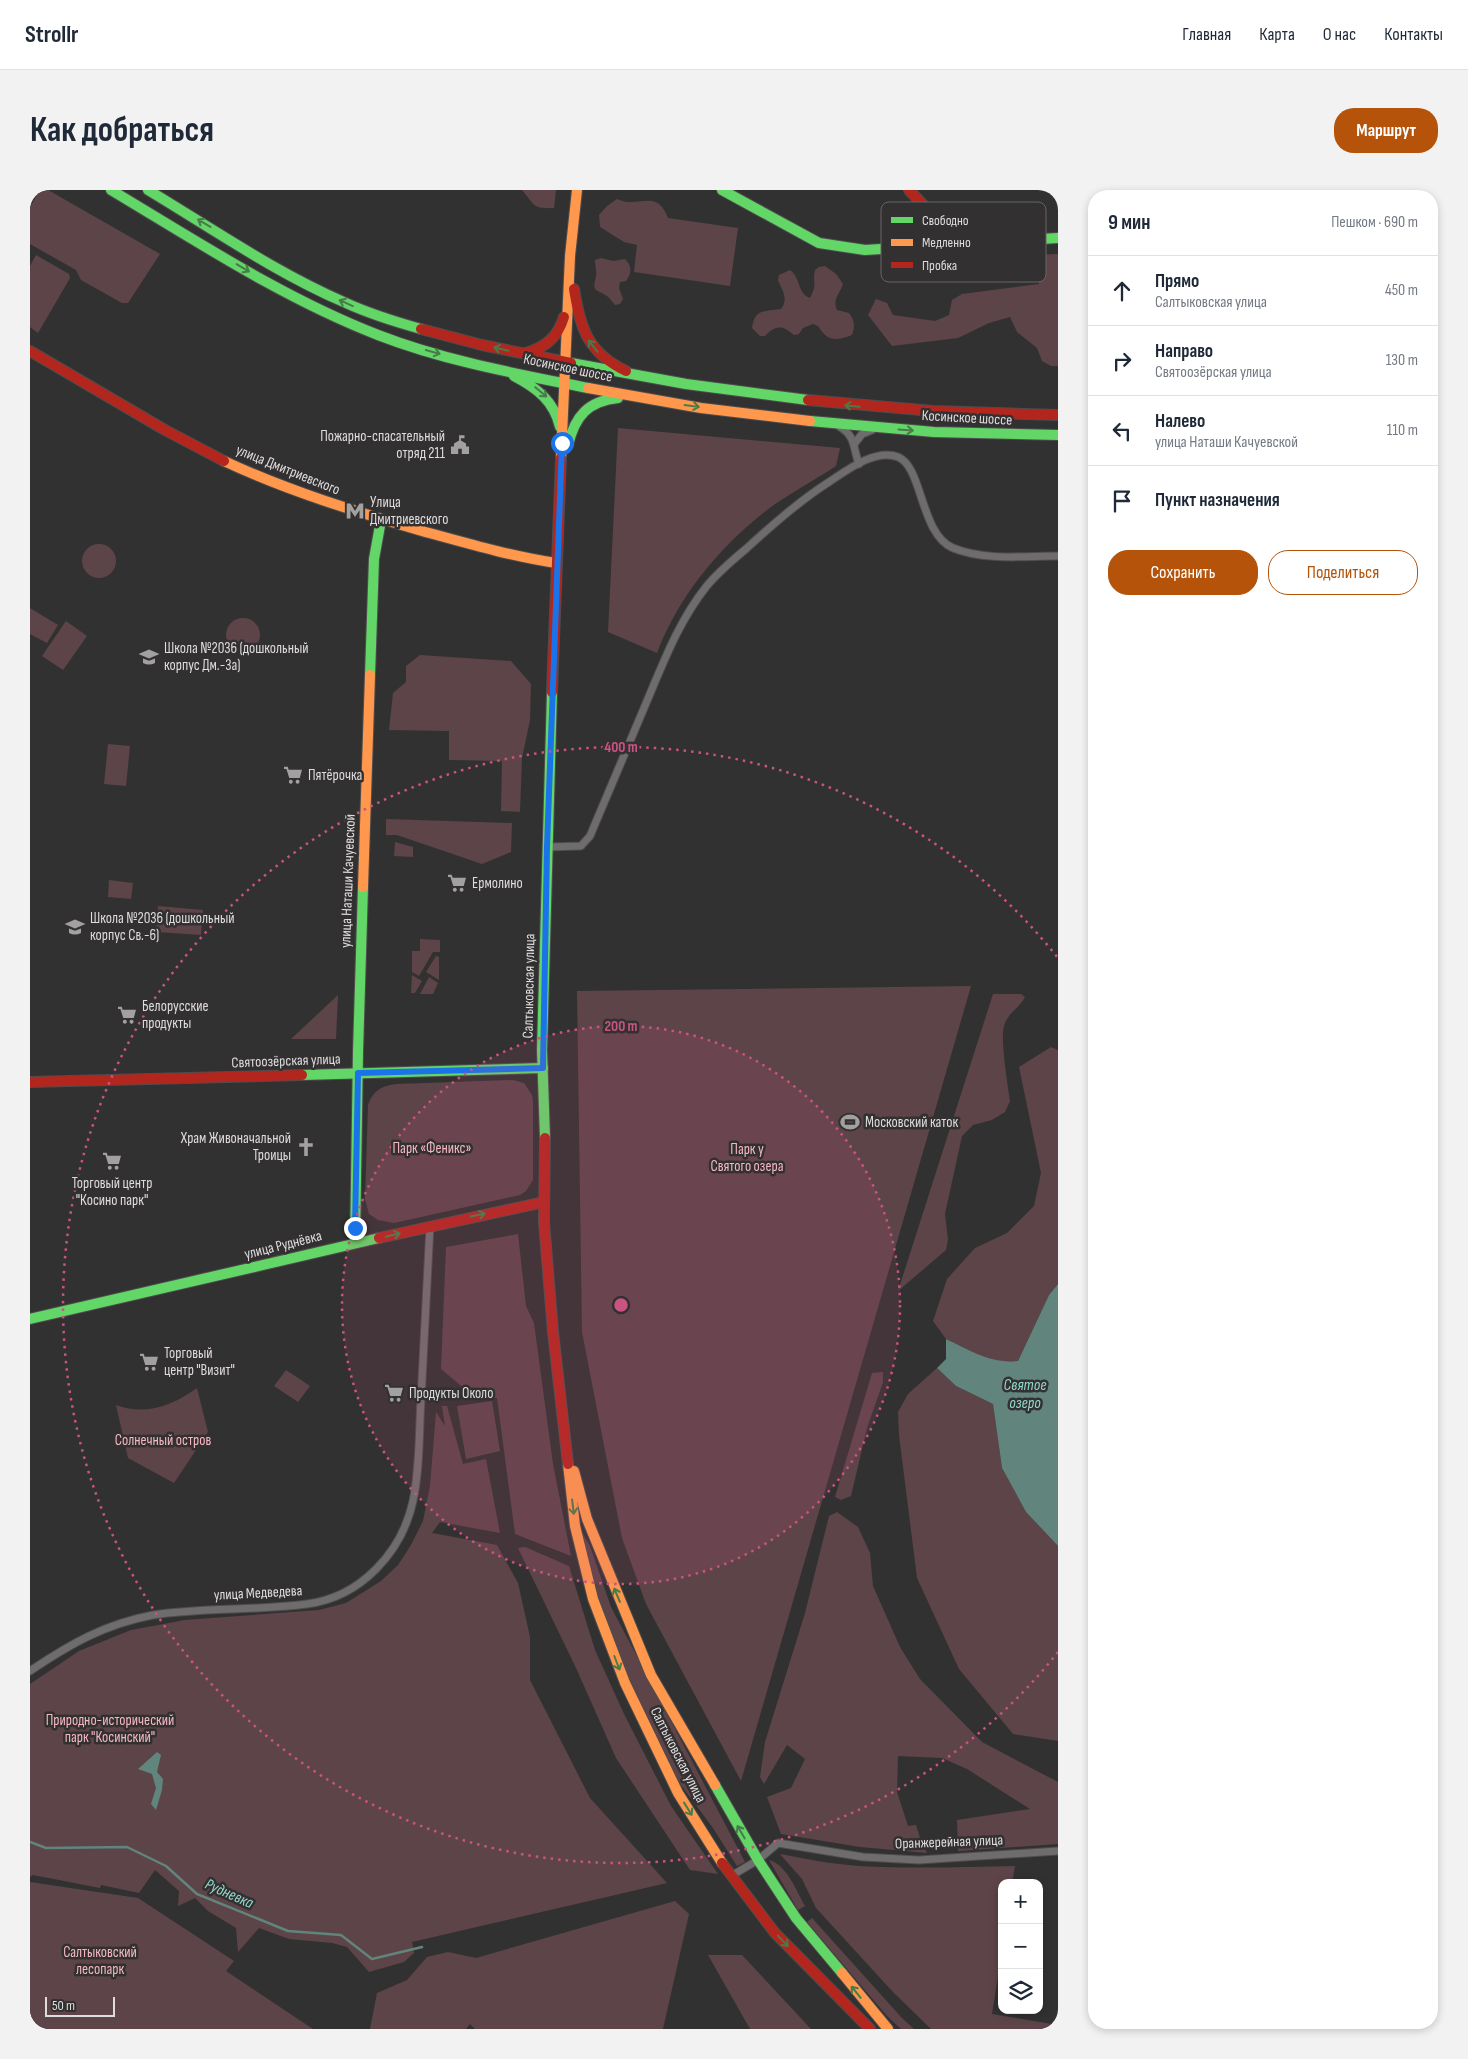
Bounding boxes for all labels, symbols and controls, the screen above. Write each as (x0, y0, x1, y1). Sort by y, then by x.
text: Strollr (25, 20, 79, 49)
text: Главная (1182, 24, 1231, 45)
text: Карта (1259, 24, 1295, 45)
text: О нас (1323, 24, 1356, 45)
text: Контакты (1384, 24, 1443, 45)
button: Маршрут (1334, 108, 1438, 153)
text: Как добраться (30, 109, 214, 152)
legend (881, 202, 1046, 282)
text: 9 мин (1108, 210, 1150, 235)
text: Свободно (922, 212, 969, 229)
text: Пешком · 690 m (1331, 213, 1418, 232)
one-way arrow (198, 218, 212, 228)
text: Медленно (922, 234, 971, 251)
text: Пробка (922, 257, 957, 274)
one-way arrow (236, 264, 250, 274)
text: Прямо (1155, 270, 1199, 293)
icon: ahead (1108, 277, 1136, 305)
text: 450 m (1385, 281, 1418, 300)
text: Салтыковская улица (1155, 293, 1267, 312)
one-way arrow (339, 297, 354, 307)
one-way arrow (587, 339, 598, 352)
text: Направо (1155, 340, 1213, 363)
one-way arrow (494, 344, 510, 353)
icon: right (1108, 347, 1136, 375)
one-way arrow (425, 348, 441, 358)
street label: Косинское шоссе (522, 349, 614, 387)
text: 130 m (1386, 351, 1418, 370)
text: Святоозёрская улица (1155, 363, 1272, 382)
one-way arrow (534, 386, 547, 398)
one-way arrow (844, 401, 860, 411)
one-way arrow (684, 402, 700, 412)
street label: Косинское шоссе (921, 406, 1013, 430)
text: Налево (1155, 410, 1205, 433)
icon: left (1108, 417, 1136, 445)
text: 110 m (1387, 421, 1418, 440)
one-way arrow (898, 425, 914, 435)
place label: Пожарно-спасательный отряд 211 (320, 427, 446, 463)
route start (551, 432, 574, 455)
text: улица Наташи Качуевской (1155, 433, 1298, 452)
public building icon: Пожарно-спасательный отряд 211 (449, 434, 471, 456)
street label: улица Дмитриевского (233, 440, 343, 500)
icon: arrive (1108, 487, 1136, 515)
text: Пункт назначения (1155, 489, 1280, 512)
place label: Улица Дмитриевского (370, 493, 448, 529)
metro station icon: Улица Дмитриевского (344, 500, 366, 522)
button: Сохранить (1108, 550, 1258, 595)
button: Поделиться (1268, 550, 1418, 595)
place label: Школа №2036 (дошкольный корпус Дм.-3а) (164, 639, 308, 675)
school or university icon: Школа №2036 (дошкольный корпус Дм.-3а) (138, 646, 160, 668)
text: 400 m (604, 738, 638, 757)
supermarket icon: Пятёрочка (282, 764, 304, 786)
place label: Пятёрочка (308, 766, 363, 785)
street label: улица Наташи Качуевской (336, 814, 360, 948)
supermarket icon: Ермолино (446, 872, 468, 894)
place label: Ермолино (472, 874, 523, 893)
place label: Школа №2036 (дошкольный корпус Св.-6) (90, 909, 234, 945)
school or university icon: Школа №2036 (дошкольный корпус Св.-6) (64, 916, 86, 938)
street label: Салтыковская улица (519, 933, 539, 1039)
place label: Белорусские продукты (142, 997, 208, 1033)
supermarket icon: Белорусские продукты (116, 1004, 138, 1026)
text: 200 m (604, 1017, 638, 1036)
street label: Святоозёрская улица (231, 1050, 341, 1072)
sports icon: Московский каток (839, 1111, 861, 1133)
place label: Московский каток (865, 1113, 958, 1132)
place label: Храм Живоначальной Троицы (180, 1129, 291, 1165)
church icon: Храм Живоначальной Троицы (295, 1136, 317, 1158)
park label: Парк «Феникс» (393, 1139, 472, 1158)
park label: Парк у Святого озера (711, 1140, 784, 1176)
supermarket icon: Торговый центр "Косино парк" (101, 1150, 123, 1172)
place label: Торговый центр "Косино парк" (72, 1174, 152, 1210)
one-way arrow (470, 1210, 486, 1220)
route end (344, 1217, 367, 1240)
street label: улица Руднёвка (242, 1226, 324, 1264)
one-way arrow (384, 1230, 400, 1239)
centre of rings (612, 1296, 630, 1314)
place label: Торговый центр "Визит" (164, 1344, 235, 1380)
supermarket icon: Торговый центр "Визит" (138, 1351, 160, 1373)
water label: Святое озеро (1004, 1376, 1046, 1413)
supermarket icon: Продукты Около (383, 1382, 405, 1404)
place label: Продукты Около (409, 1384, 493, 1403)
park label: Солнечный остров (115, 1431, 211, 1450)
one-way arrow (568, 1499, 578, 1515)
street label: улица Медведева (213, 1581, 303, 1605)
one-way arrow (611, 1588, 621, 1603)
one-way arrow (613, 1655, 622, 1670)
street label: Салтыковская улица (646, 1704, 710, 1806)
park label: Природно-исторический парк "Косинский" (46, 1711, 174, 1747)
one-way arrow (683, 1802, 694, 1816)
one-way arrow (736, 1825, 746, 1839)
street label: Оранжерейная улица (895, 1831, 1004, 1853)
water label: Рудневка (202, 1875, 256, 1913)
map controls (998, 1879, 1043, 2014)
button: + (998, 1879, 1043, 1924)
button: − (998, 1924, 1043, 1969)
one-way arrow (777, 1935, 789, 1947)
park label: Салтыковский лесопарк (63, 1943, 137, 1979)
button: layers (998, 1969, 1043, 2014)
one-way arrow (851, 1986, 862, 1999)
scale bar (45, 1994, 115, 2017)
text: 50 m (52, 1997, 75, 2014)

